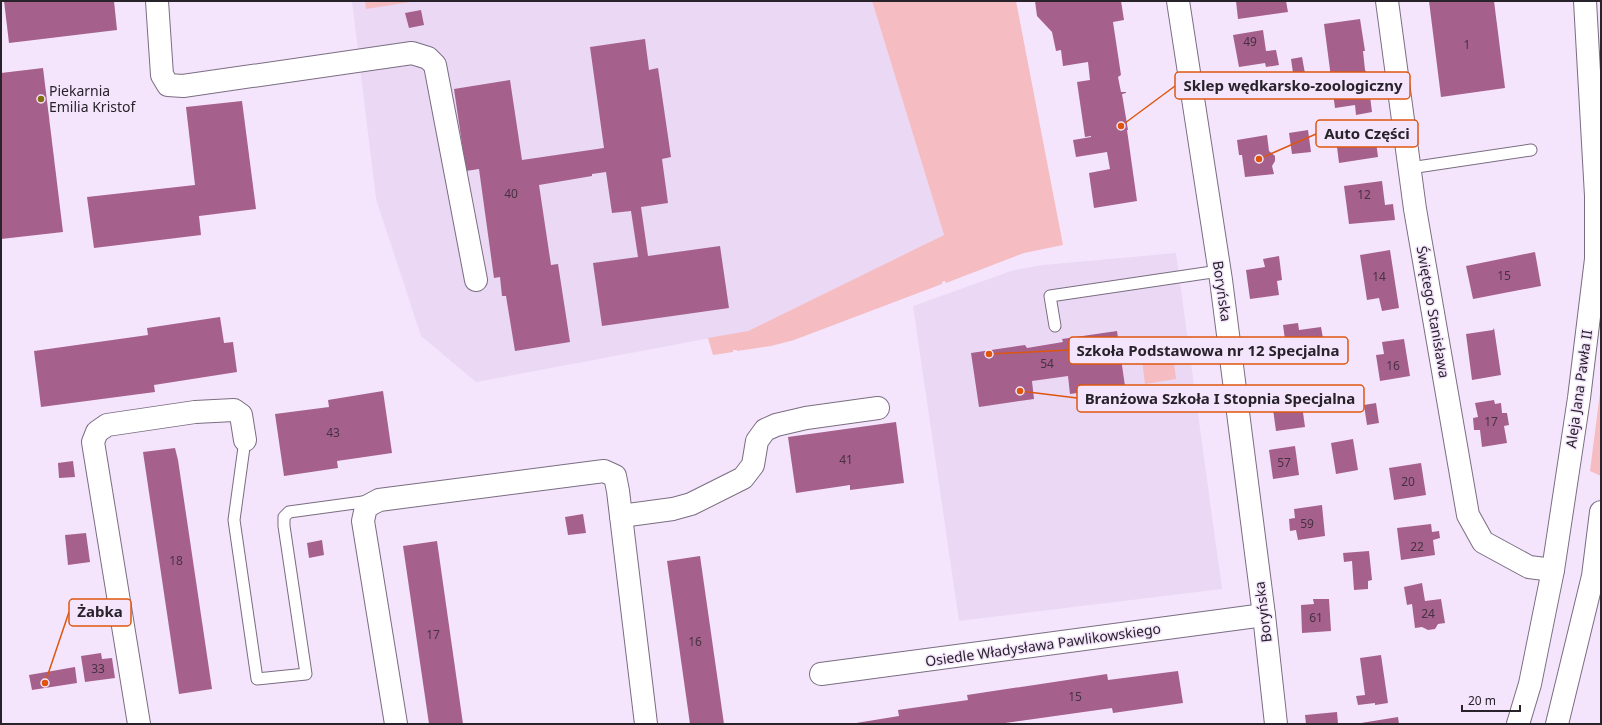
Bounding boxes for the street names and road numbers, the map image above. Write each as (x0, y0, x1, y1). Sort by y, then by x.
street label: Świętego Stanisława (1413, 244, 1454, 379)
street label: Boryńska (1209, 259, 1236, 323)
street label: Aleja Jana Pawła II (1561, 328, 1596, 449)
street label: Boryńska (1249, 581, 1276, 644)
street label: Osiedle Władysława Pawlikowskiego (924, 619, 1162, 670)

